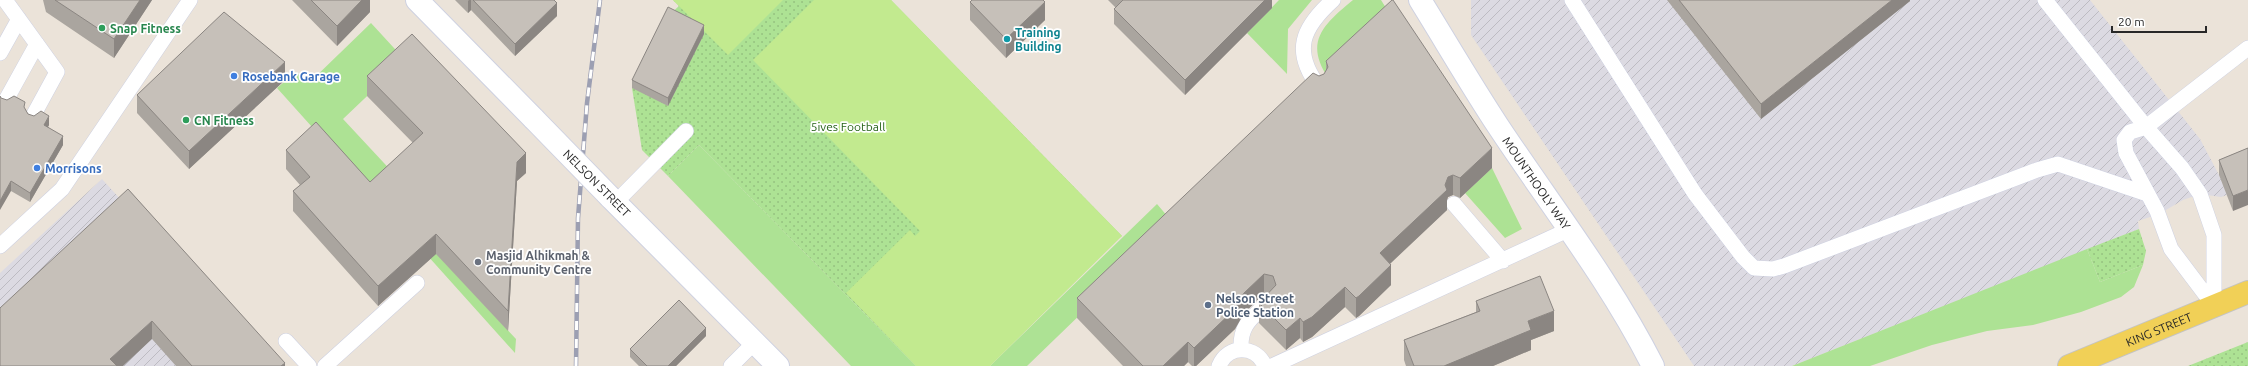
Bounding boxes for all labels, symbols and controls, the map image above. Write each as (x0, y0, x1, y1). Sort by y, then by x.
scale bar (2112, 8, 2206, 34)
text: 20 m (2118, 15, 2145, 28)
place label: Snap Fitness (110, 22, 181, 35)
marker: Snap Fitness (97, 23, 107, 33)
place label: Training Building (1015, 26, 1062, 53)
marker: Training Building (1002, 34, 1012, 44)
place label: Rosebank Garage (242, 70, 340, 83)
marker: Rosebank Garage (229, 71, 239, 81)
place label: CN Fitness (194, 114, 254, 127)
marker: CN Fitness (181, 115, 191, 125)
park label: 5ives Football (811, 120, 885, 133)
street label: MOUNTHOOLY WAY (1500, 134, 1574, 232)
street label: NELSON STREET (561, 147, 633, 219)
place label: Morrisons (45, 162, 102, 175)
marker: Morrisons (32, 163, 42, 173)
place label: Masjid Alhikmah & Community Centre (486, 249, 592, 276)
marker: Masjid Alhikmah & Community Centre (473, 257, 483, 267)
place label: Nelson Street Police Station (1216, 292, 1294, 319)
marker: Nelson Street Police Station (1203, 300, 1213, 310)
street label: KING STREET (2124, 309, 2194, 348)

